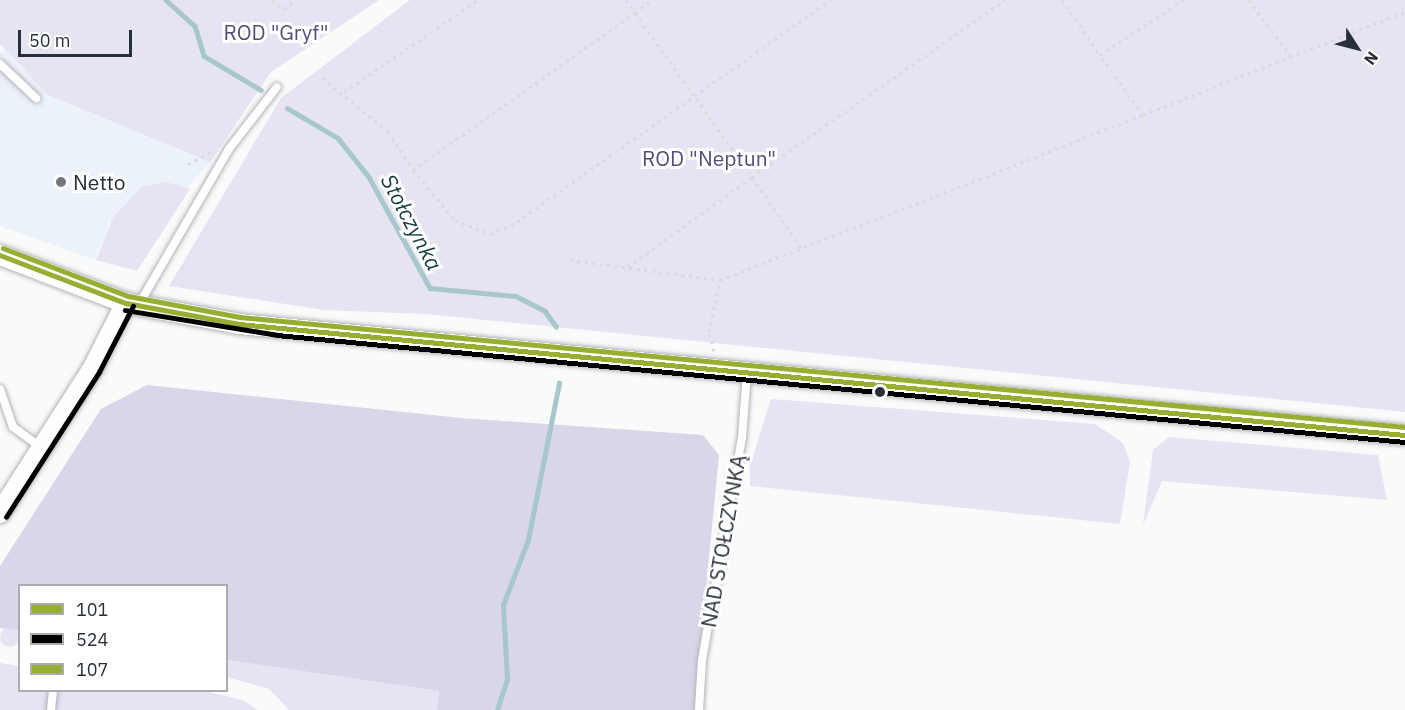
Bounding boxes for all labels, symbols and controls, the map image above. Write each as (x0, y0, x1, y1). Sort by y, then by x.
scale bar (21, 18, 135, 56)
north arrow (1327, 18, 1387, 78)
park label: ROD "Gryf" (223, 19, 329, 45)
text: 50 m (29, 29, 71, 52)
text: N (1360, 48, 1383, 69)
park label: ROD "Neptun" (642, 145, 776, 171)
place label: Netto (73, 169, 126, 195)
water label: Stołczynka (376, 169, 448, 275)
marker: Netto (54, 175, 68, 189)
unlabelled marker (874, 386, 886, 398)
street label: NAD STOŁCZYNKĄ (695, 453, 751, 629)
legend (18, 584, 228, 692)
text: 101 (76, 598, 108, 621)
text: 524 (76, 628, 108, 651)
text: 107 (76, 658, 108, 681)

